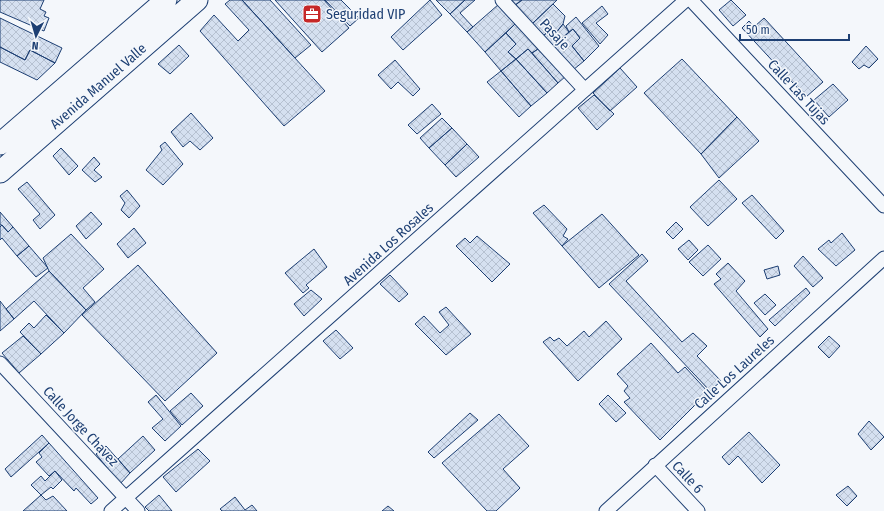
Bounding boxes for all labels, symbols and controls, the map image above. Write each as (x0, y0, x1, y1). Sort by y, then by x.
office icon: Seguridad VIP (301, 3, 323, 25)
place label: Seguridad VIP (326, 6, 405, 23)
street label: Pasaje (536, 15, 573, 54)
north arrow (16, 16, 56, 56)
scale bar (740, 16, 849, 42)
text: 50 m (746, 23, 770, 37)
text: N (31, 39, 39, 52)
street label: Avenida Manuel Valle (47, 40, 150, 133)
street label: Calle Las Tujas (764, 56, 833, 128)
street label: Avenida Los Rosales (340, 199, 437, 289)
street label: Calle Los Laureles (691, 332, 778, 413)
street label: Calle Jorge Chavez (39, 383, 122, 470)
street label: Calle 6 (668, 458, 707, 497)

